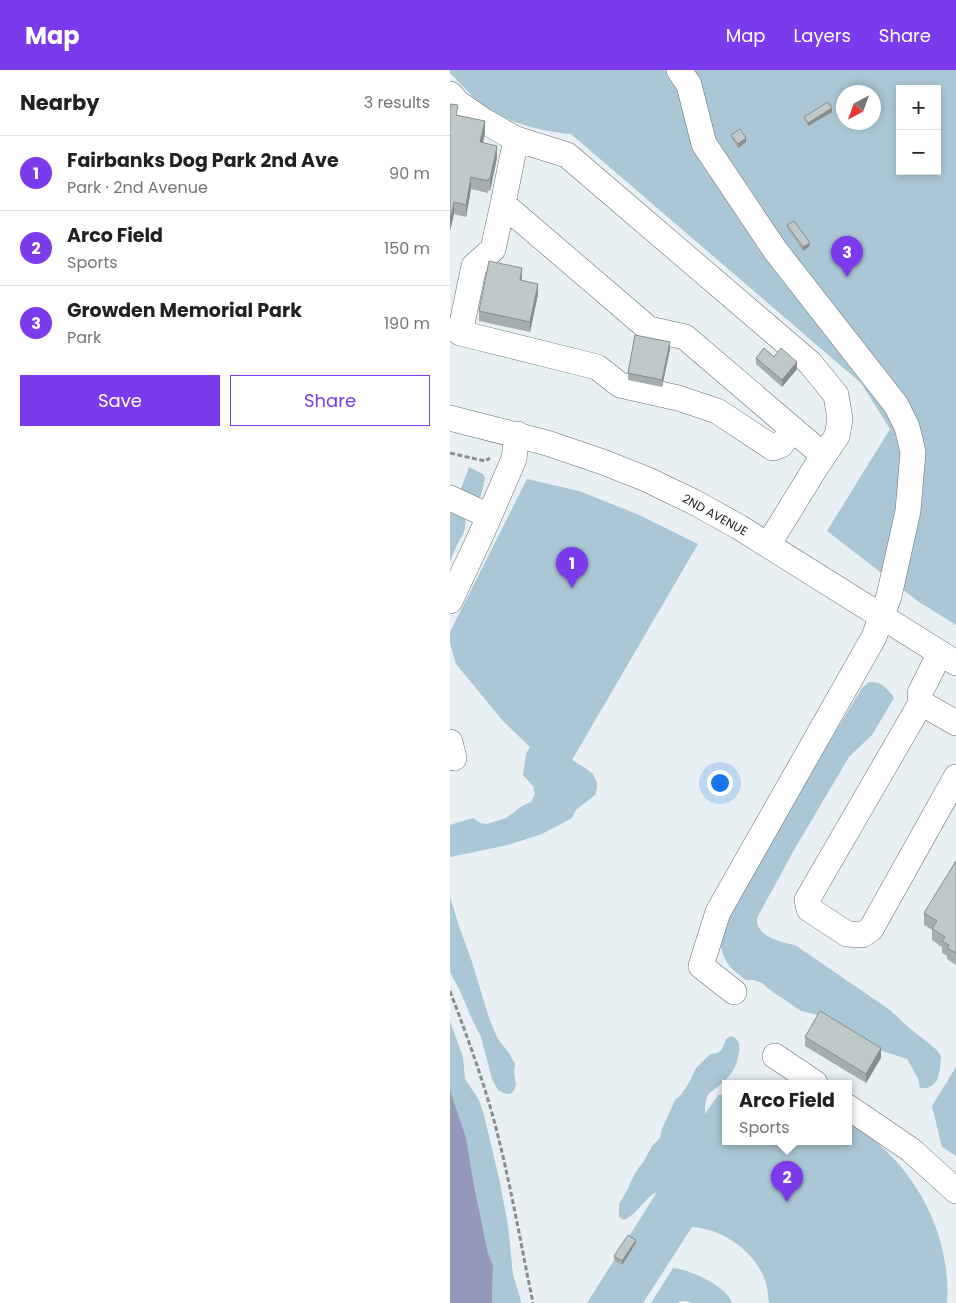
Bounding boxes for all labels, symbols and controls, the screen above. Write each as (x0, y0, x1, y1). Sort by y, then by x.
text: Map (25, 19, 80, 52)
text: Map (726, 23, 766, 48)
text: Layers (794, 23, 851, 48)
text: Share (879, 23, 931, 48)
north arrow (836, 85, 881, 130)
map controls (896, 85, 941, 175)
button: + (896, 85, 941, 130)
text: Nearby (20, 88, 100, 117)
text: 3 results (364, 91, 430, 114)
button: − (896, 130, 941, 175)
text: Fairbanks Dog Park 2nd Ave (67, 147, 339, 174)
text: 1 (33, 162, 39, 185)
text: 90 m (389, 162, 430, 185)
text: Park · 2nd Avenue (67, 176, 208, 199)
text: Arco Field (67, 222, 163, 249)
pin: 3 (831, 236, 863, 277)
text: 2 (31, 237, 41, 260)
text: 150 m (384, 237, 430, 260)
text: Sports (67, 251, 118, 274)
text: Growden Memorial Park (67, 297, 302, 324)
text: 3 (31, 312, 41, 335)
text: 190 m (384, 312, 430, 335)
text: Park (67, 326, 101, 349)
button: Save (20, 375, 220, 426)
button: Share (230, 375, 430, 426)
street label: 2ND AVENUE (680, 490, 751, 539)
pin: 1 (556, 547, 588, 588)
your location (707, 770, 733, 796)
popup (722, 1080, 852, 1145)
text: Arco Field (739, 1087, 835, 1114)
text: Sports (739, 1116, 790, 1139)
pin: 2 (771, 1161, 803, 1202)

